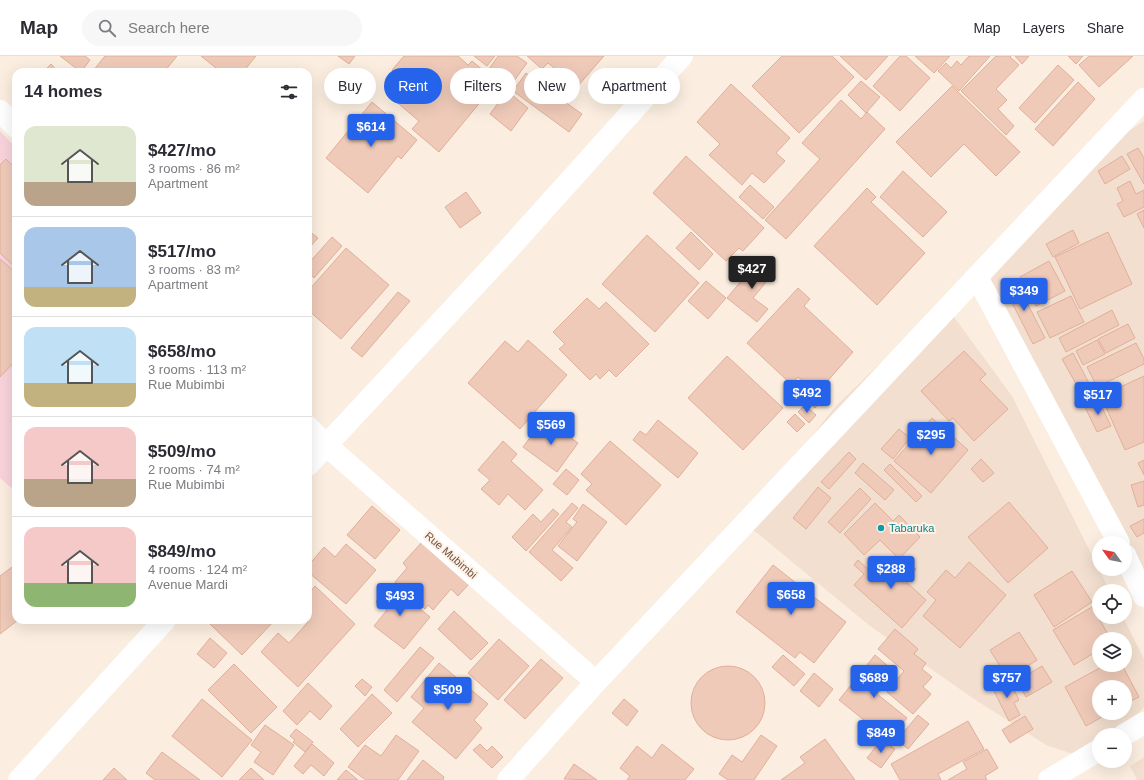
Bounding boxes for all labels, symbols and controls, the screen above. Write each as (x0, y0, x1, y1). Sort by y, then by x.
search box (82, 10, 362, 46)
text: Map (20, 17, 58, 38)
icon: search (96, 17, 118, 39)
text: Search here (128, 19, 210, 36)
text: Map (973, 20, 1001, 36)
text: Layers (1023, 20, 1065, 36)
text: Share (1087, 20, 1124, 36)
chip: Buy (324, 68, 376, 104)
chip: Rent (384, 68, 442, 104)
chip: Filters (450, 68, 516, 104)
chip: New (524, 68, 580, 104)
chip: Apartment (588, 68, 680, 104)
icon: filters (278, 81, 300, 103)
text: 14 homes (24, 82, 102, 101)
pin: $614 (347, 114, 395, 148)
text: $614 (357, 119, 385, 134)
text: $427/mo (148, 141, 216, 160)
icon: home (56, 142, 104, 190)
text: 3 rooms · 86 m² (148, 161, 240, 176)
text: Apartment (148, 176, 208, 191)
text: $517/mo (148, 242, 216, 261)
icon: home (56, 243, 104, 291)
pin: $427 (728, 256, 776, 290)
text: $427 (738, 261, 766, 276)
text: 3 rooms · 83 m² (148, 262, 240, 277)
text: Apartment (148, 277, 208, 292)
pin: $349 (1000, 278, 1048, 312)
text: $349 (1010, 283, 1038, 298)
text: $658/mo (148, 342, 216, 361)
icon: home (56, 343, 104, 391)
text: 3 rooms · 113 m² (148, 362, 246, 377)
text: Rue Mubimbi (148, 377, 225, 392)
pin: $492 (783, 380, 831, 414)
pin: $517 (1074, 382, 1122, 416)
text: $492 (793, 385, 821, 400)
text: $517 (1084, 387, 1112, 402)
pin: $569 (527, 412, 575, 446)
text: $569 (537, 417, 565, 432)
pin: $295 (907, 422, 955, 456)
text: $295 (917, 427, 945, 442)
text: $509/mo (148, 442, 216, 461)
icon: home (56, 443, 104, 491)
text: 2 rooms · 74 m² (148, 462, 240, 477)
text: Rue Mubimbi (148, 477, 225, 492)
place label: Tabaruka (889, 522, 935, 534)
marker: Tabaruka (876, 523, 886, 533)
street label: Rue Mubimbi (423, 529, 479, 581)
north arrow (1092, 536, 1132, 576)
map controls (1092, 536, 1132, 768)
text: $849/mo (148, 542, 216, 561)
icon: home (56, 543, 104, 591)
pin: $288 (867, 556, 915, 590)
text: $288 (877, 561, 905, 576)
text: 4 rooms · 124 m² (148, 562, 247, 577)
text: Avenue Mardi (148, 577, 228, 592)
pin: $658 (767, 582, 815, 616)
pin: $493 (376, 583, 424, 617)
button: locate (1092, 584, 1132, 624)
text: $658 (777, 587, 805, 602)
text: $493 (386, 588, 414, 603)
button: layers (1092, 632, 1132, 672)
pin: $689 (850, 665, 898, 699)
pin: $757 (983, 665, 1031, 699)
text: $689 (860, 670, 888, 685)
text: $757 (993, 670, 1021, 685)
pin: $509 (424, 677, 472, 711)
button: + (1092, 680, 1132, 720)
text: $509 (434, 682, 462, 697)
pin: $849 (857, 720, 905, 754)
text: $849 (867, 725, 895, 740)
button: − (1092, 728, 1132, 768)

